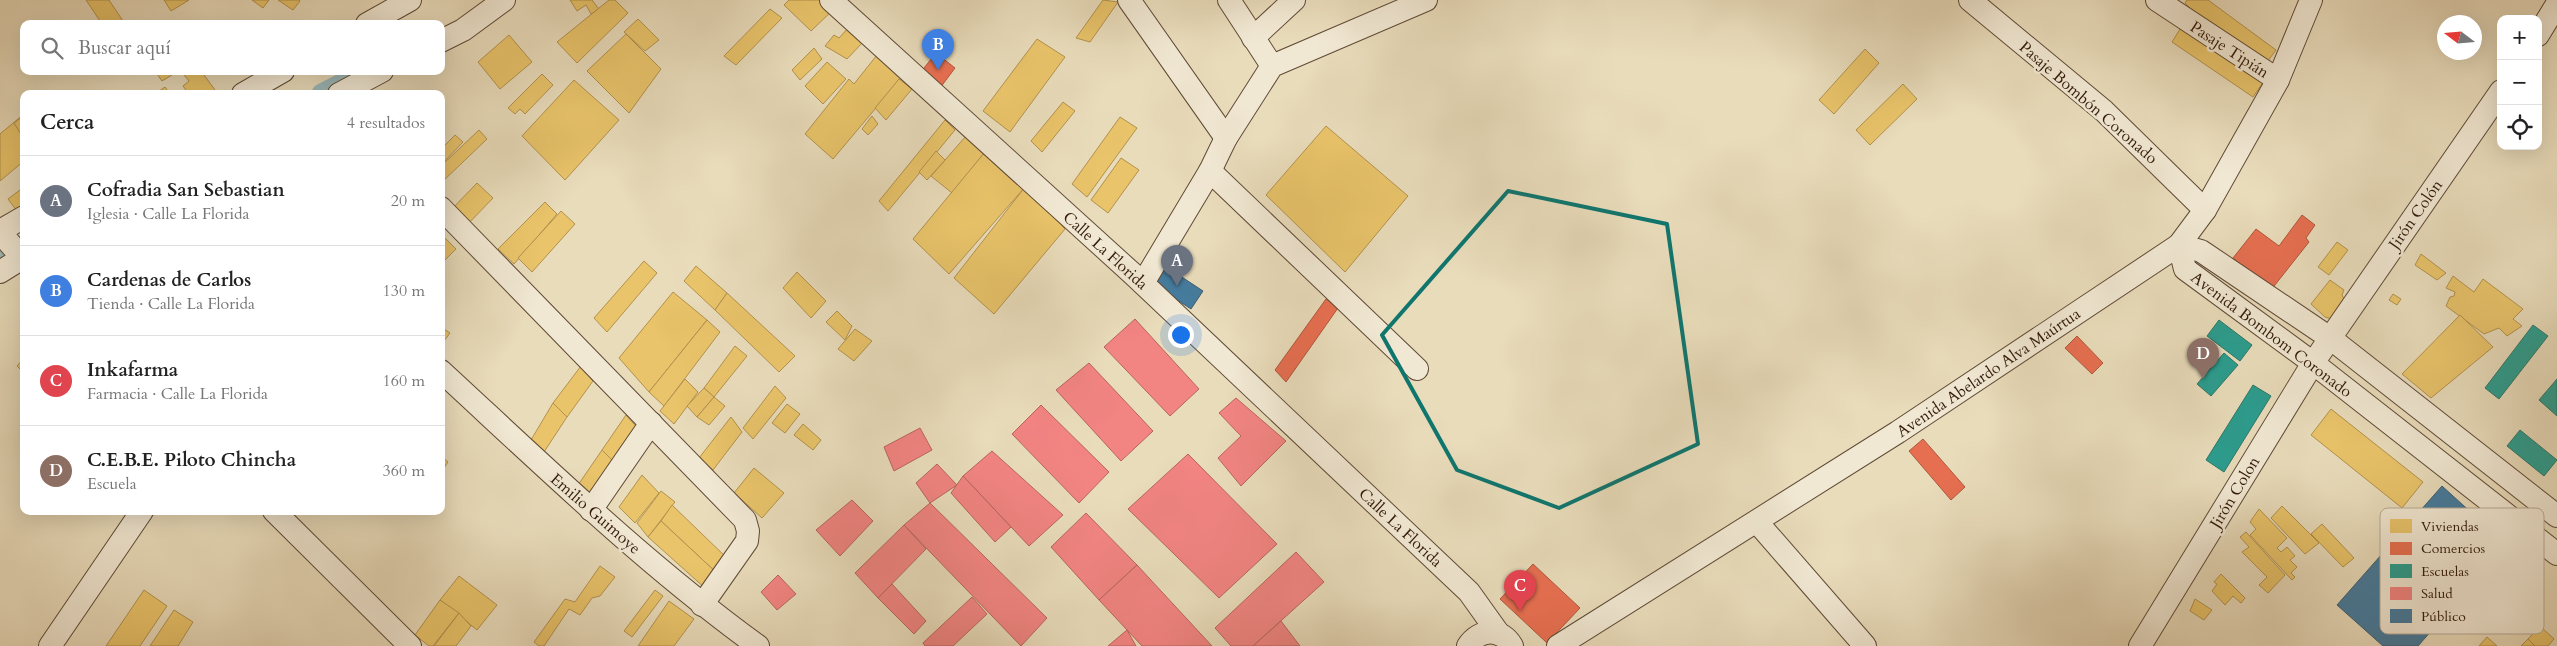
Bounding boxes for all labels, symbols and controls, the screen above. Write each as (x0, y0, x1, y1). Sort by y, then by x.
north arrow (2437, 15, 2482, 60)
map controls (2497, 15, 2542, 150)
button: + (2497, 15, 2542, 60)
street label: Pasaje Tipián (2186, 16, 2273, 84)
search box (20, 20, 445, 75)
pin: B (922, 29, 954, 70)
icon: search (38, 34, 66, 62)
text: Buscar aquí (78, 35, 171, 61)
street label: Pasaje Bombón Coronado (2014, 36, 2163, 169)
button: − (2497, 60, 2542, 105)
button: locate (2497, 105, 2542, 150)
text: Cerca (40, 108, 94, 137)
text: 4 resultados (347, 112, 425, 134)
street label: Jirón Colón (2383, 175, 2448, 255)
text: Cofradia San Sebastian (87, 177, 285, 203)
text: A (50, 190, 62, 212)
text: 20 m (391, 190, 425, 212)
text: Iglesia · Calle La Florida (87, 203, 250, 225)
street label: Calle La Florida (1058, 207, 1153, 295)
pin: A (1161, 245, 1193, 286)
text: Cardenas de Carlos (87, 267, 251, 293)
street label: Avenida Bombom Coronado (2186, 267, 2357, 403)
text: B (50, 280, 62, 302)
text: 130 m (383, 280, 425, 302)
text: Tienda · Calle La Florida (87, 293, 255, 315)
street label: Avenida Abelardo Alva Maúrtua (1892, 303, 2085, 443)
your location (1168, 322, 1194, 348)
pin: D (2187, 338, 2219, 379)
text: Inkafarma (87, 357, 178, 383)
text: C (50, 370, 62, 392)
text: 160 m (383, 370, 425, 392)
text: Farmacia · Calle La Florida (87, 383, 268, 405)
text: C.E.B.E. Piloto Chincha (87, 447, 296, 473)
street label: Jirón Colon (2204, 452, 2265, 534)
text: D (49, 460, 63, 482)
text: 360 m (383, 460, 425, 482)
street label: Emilio Guimoye (545, 468, 645, 559)
text: Escuela (87, 473, 137, 495)
street label: Calle La Florida (1354, 483, 1447, 572)
legend (2380, 508, 2544, 634)
text: Viviendas (2421, 517, 2479, 536)
text: Comercios (2421, 539, 2485, 558)
text: Escuelas (2421, 562, 2469, 581)
pin: C (1504, 570, 1536, 611)
text: Salud (2421, 584, 2453, 603)
text: Público (2421, 607, 2466, 626)

